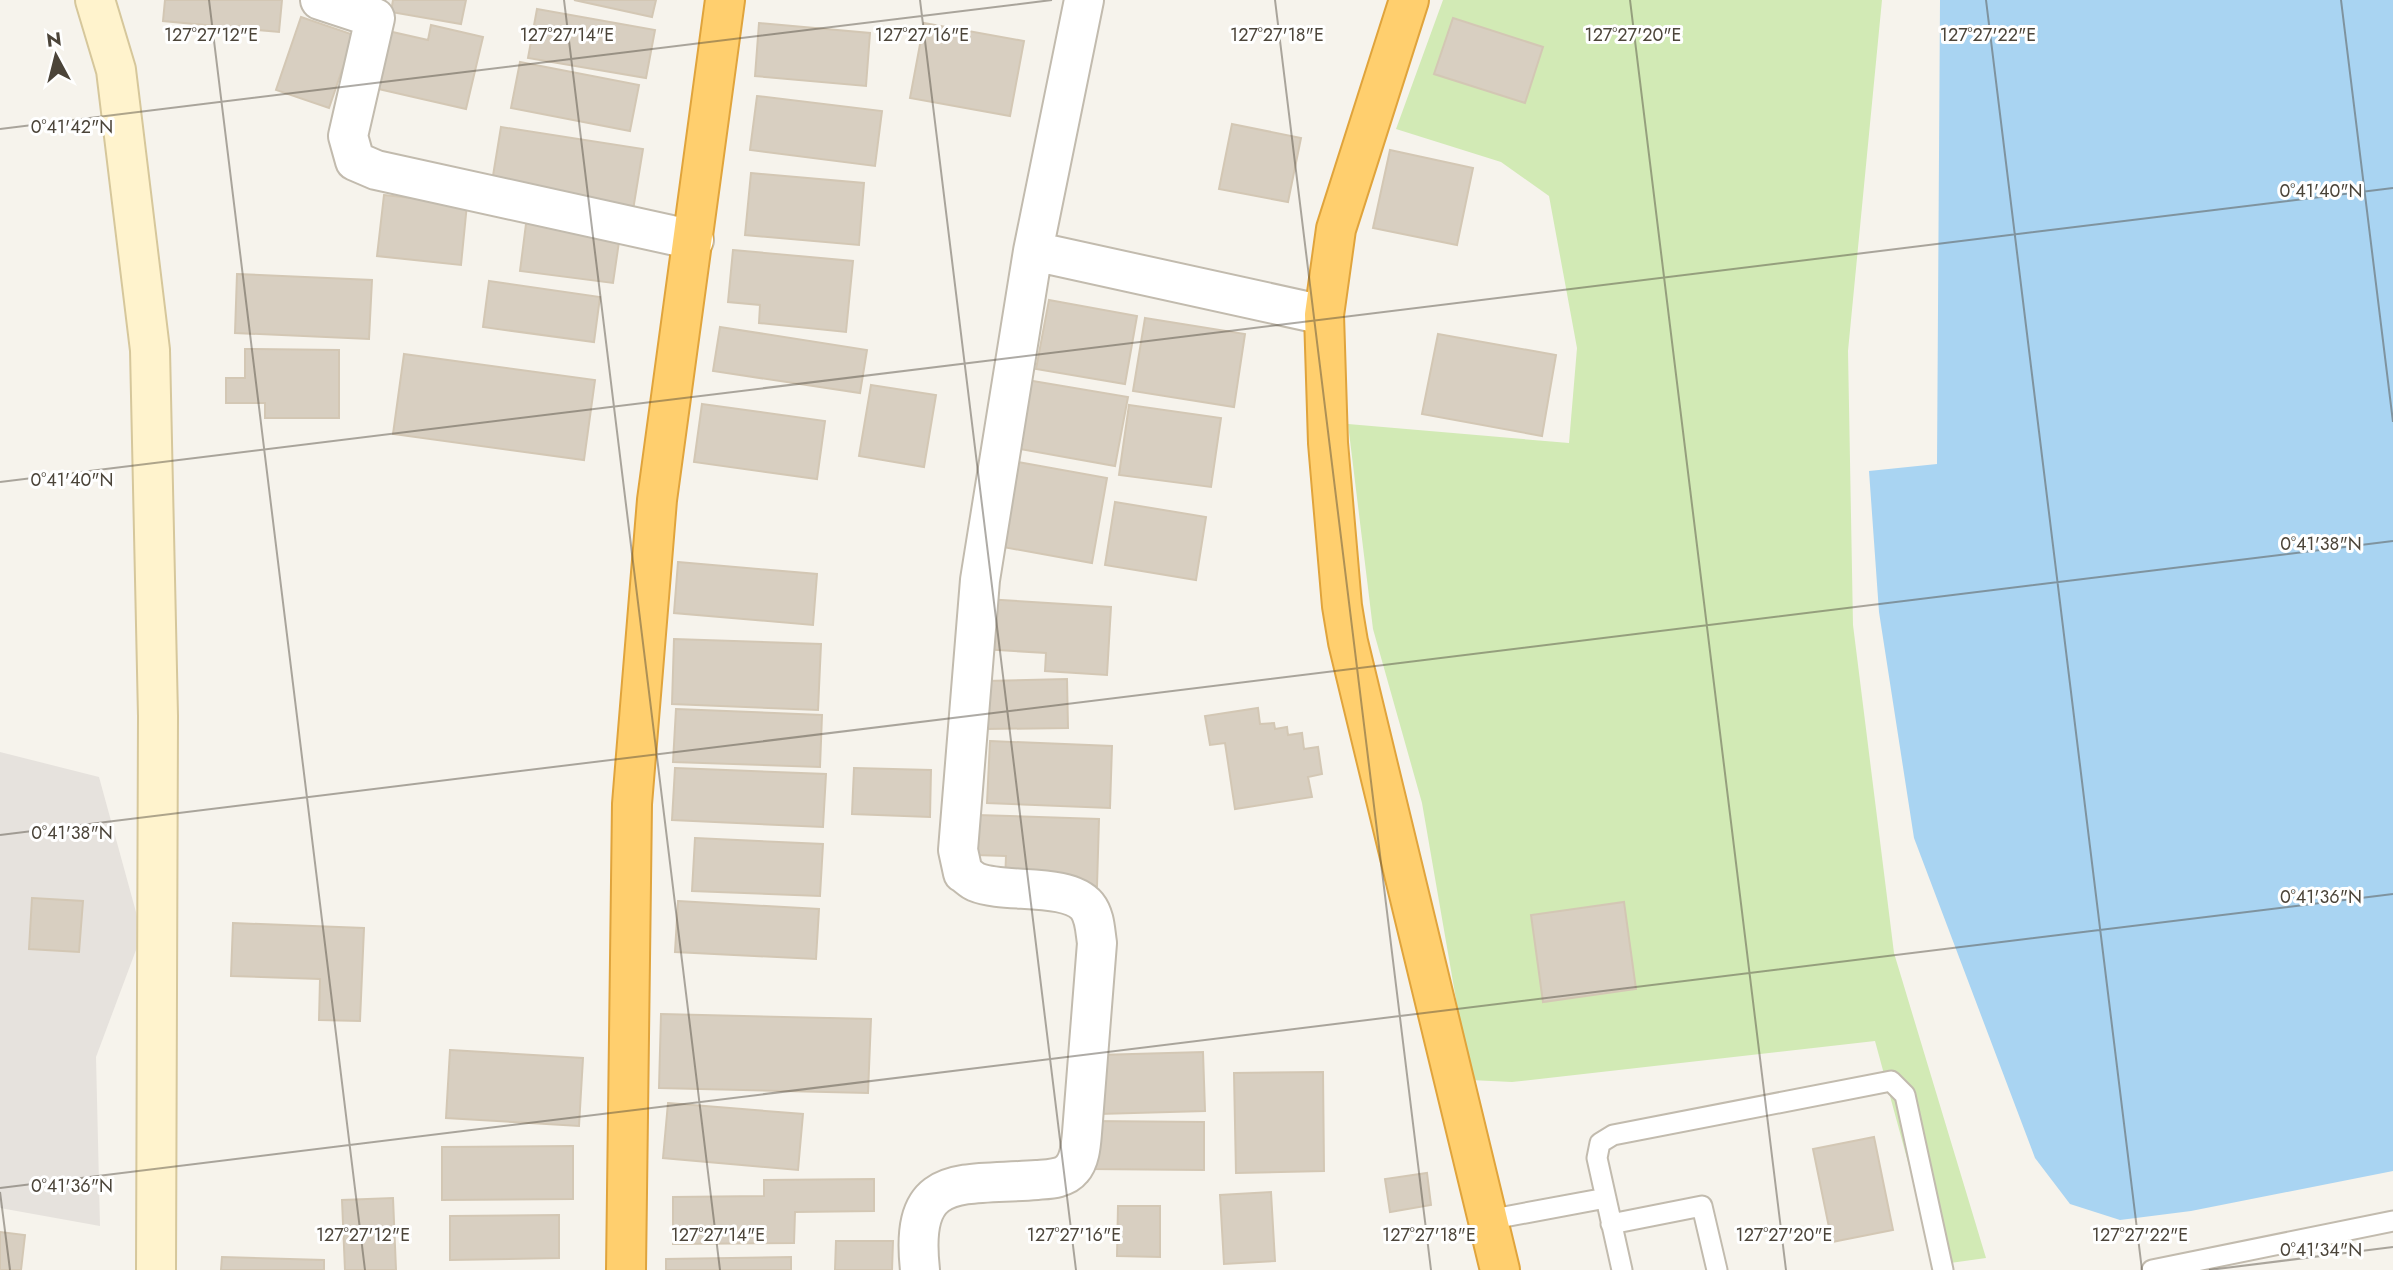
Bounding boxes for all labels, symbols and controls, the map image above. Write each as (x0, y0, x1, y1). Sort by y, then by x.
north arrow (21, 21, 91, 91)
text: 127°27'12"E (164, 22, 258, 48)
text: 127°27'14"E (520, 22, 614, 48)
text: 127°27'16"E (875, 22, 969, 48)
text: 127°27'18"E (1230, 22, 1324, 48)
text: 127°27'20"E (1585, 22, 1681, 48)
text: 127°27'22"E (1940, 22, 2036, 48)
text: N (45, 25, 63, 54)
text: 0°41'42"N (31, 114, 113, 140)
text: 0°41'40"N (2279, 178, 2363, 204)
text: 0°41'40"N (30, 467, 114, 493)
text: 0°41'38"N (2280, 531, 2362, 557)
text: 0°41'38"N (31, 820, 113, 846)
text: 0°41'36"N (2280, 884, 2362, 910)
text: 0°41'36"N (31, 1173, 113, 1199)
text: 127°27'12"E (316, 1222, 410, 1248)
text: 127°27'14"E (671, 1222, 765, 1248)
text: 127°27'16"E (1027, 1222, 1121, 1248)
text: 127°27'18"E (1382, 1222, 1476, 1248)
text: 127°27'20"E (1736, 1222, 1832, 1248)
text: 127°27'22"E (2092, 1222, 2188, 1248)
text: 0°41'34"N (2280, 1237, 2362, 1263)

